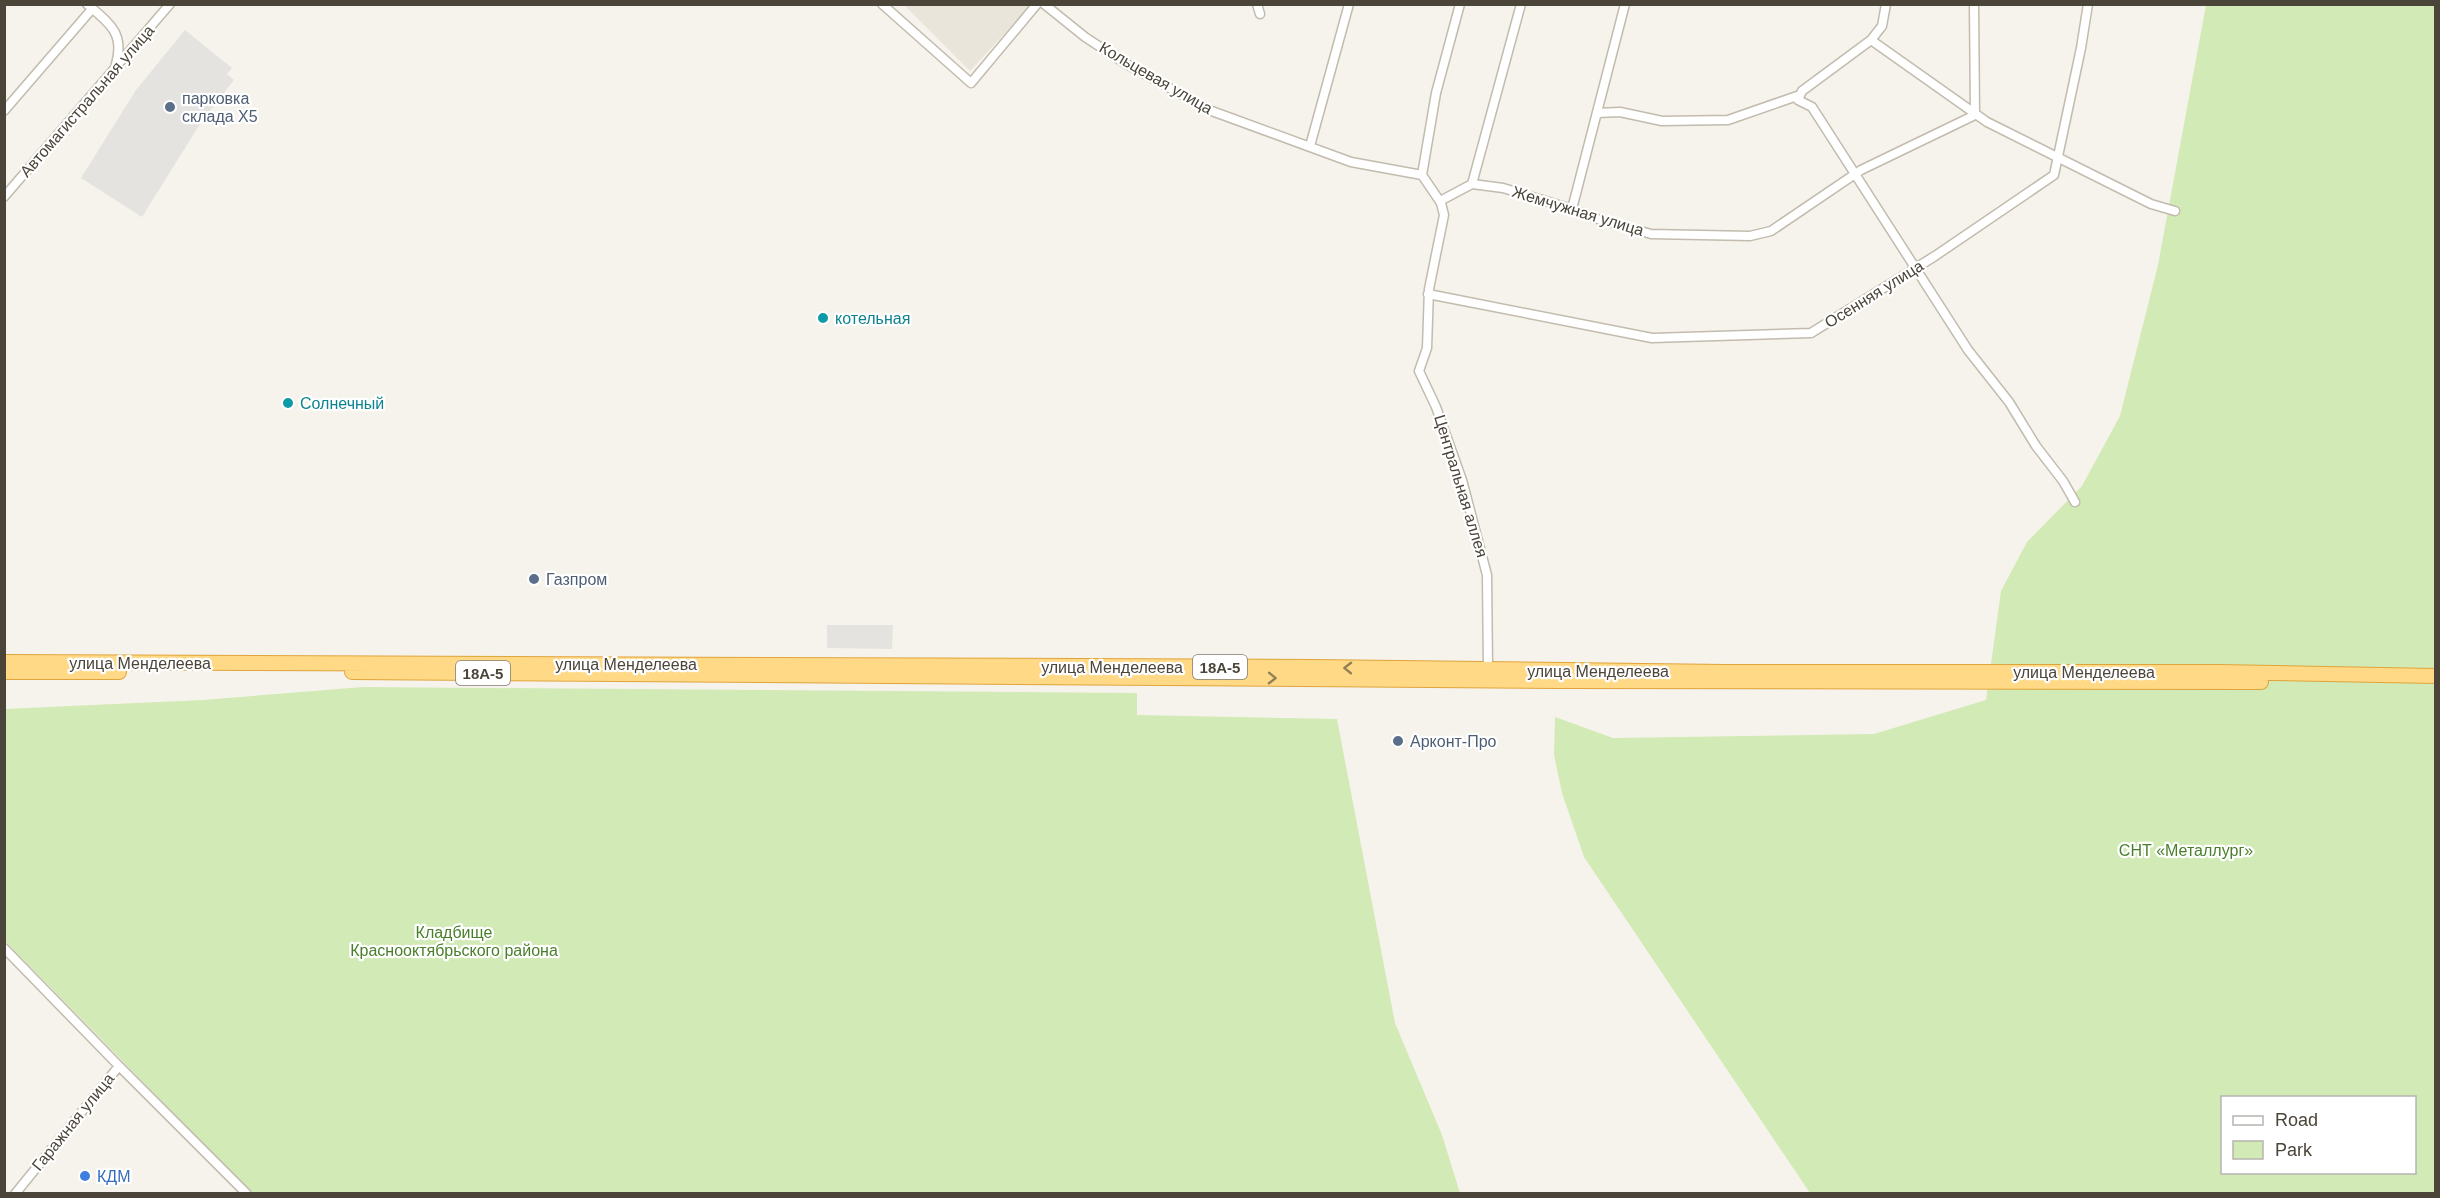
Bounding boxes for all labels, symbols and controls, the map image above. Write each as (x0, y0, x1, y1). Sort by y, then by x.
street label: Автомагистральная улица (17, 22, 157, 180)
street label: Кольцевая улица (1096, 39, 1216, 117)
place label: парковка склада X5 (182, 90, 258, 125)
marker: парковка склада X5 (163, 100, 177, 114)
street label: Жемчужная улица (1510, 183, 1646, 239)
street label: Осенняя улица (1822, 257, 1926, 331)
place label: котельная (835, 310, 910, 327)
marker: котельная (816, 311, 830, 325)
place label: Солнечный (300, 395, 384, 412)
marker: Солнечный (281, 396, 295, 410)
street label: Центральная аллея (1431, 413, 1491, 559)
place label: Газпром (546, 571, 607, 588)
marker: Газпром (527, 572, 541, 586)
street label: улица Менделеева (69, 655, 211, 672)
road number: 18А-5 (1193, 655, 1247, 679)
street label: улица Менделеева (555, 656, 697, 673)
street label: улица Менделеева (1041, 659, 1183, 676)
road number: 18А-5 (456, 661, 510, 685)
one-way arrow (1344, 662, 1353, 674)
street label: улица Менделеева (1527, 663, 1669, 680)
street label: улица Менделеева (2013, 664, 2155, 681)
one-way arrow (1268, 672, 1277, 685)
place label: Арконт-Про (1410, 733, 1497, 750)
marker: Арконт-Про (1391, 734, 1405, 748)
park label: СНТ «Металлург» (2119, 842, 2253, 859)
park label: Кладбище Краснооктябрьского района (350, 924, 558, 959)
street label: Гаражная улица (29, 1070, 117, 1174)
legend (2221, 1096, 2416, 1174)
text: Road (2275, 1110, 2318, 1130)
text: Park (2275, 1140, 2313, 1160)
place label: КДМ (97, 1168, 130, 1185)
marker: КДМ (78, 1169, 92, 1183)

